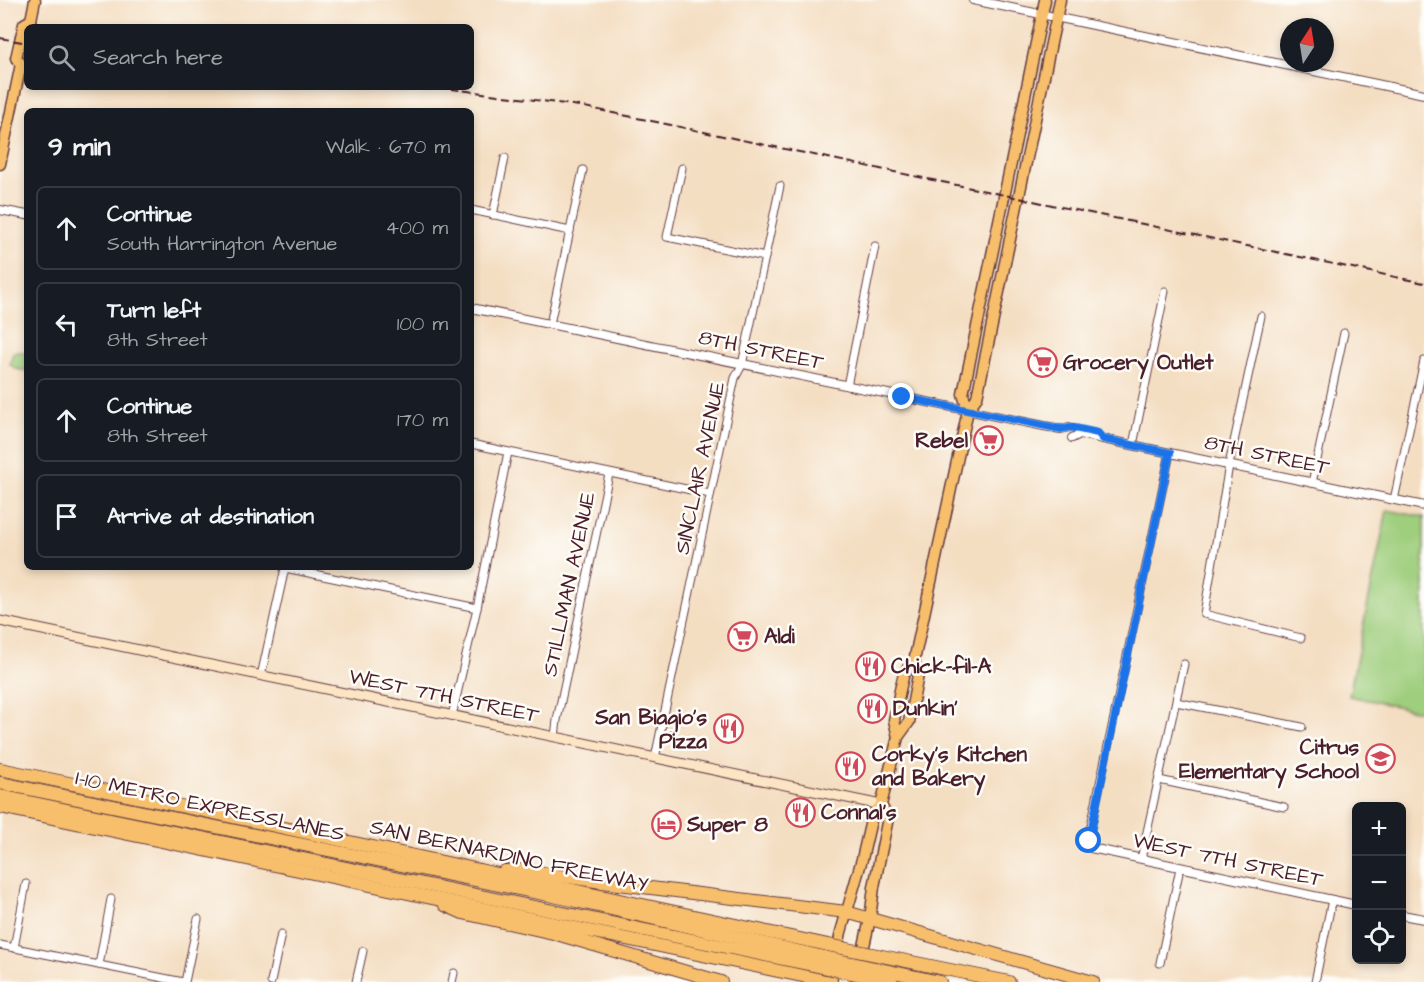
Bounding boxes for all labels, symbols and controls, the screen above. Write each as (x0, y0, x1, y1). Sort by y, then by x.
north arrow (1280, 18, 1334, 72)
search box (24, 24, 474, 90)
icon: search (45, 41, 78, 74)
text: Search here (93, 42, 223, 73)
text: 9 min (48, 129, 110, 165)
text: Walk · 670 m (326, 133, 450, 161)
text: Continue (107, 199, 192, 230)
icon: ahead (50, 212, 83, 245)
text: 400 m (386, 214, 448, 242)
text: South Harrington Avenue (107, 230, 337, 258)
text: Turn left (107, 295, 201, 326)
icon: left (50, 308, 83, 341)
text: 100 m (397, 310, 448, 338)
street label: 8TH STREET (696, 323, 827, 378)
text: 8th Street (107, 326, 208, 354)
supermarket icon: Grocery Outlet (1026, 346, 1058, 378)
place label: Grocery Outlet (1063, 348, 1214, 380)
street label: SINCLAIR AVENUE (668, 379, 733, 557)
route end (888, 383, 914, 409)
text: Continue (107, 391, 192, 422)
icon: ahead (50, 404, 83, 437)
text: 170 m (397, 406, 448, 434)
text: 8th Street (107, 422, 208, 450)
supermarket icon: Rebel (973, 424, 1005, 456)
place label: Rebel (915, 426, 969, 455)
street label: 8TH STREET (1202, 428, 1333, 483)
street label: STILLMAN AVENUE (535, 489, 603, 679)
icon: arrive (50, 500, 83, 533)
text: Arrive at destination (107, 501, 314, 532)
supermarket icon: Aldi (727, 620, 759, 652)
place label: Aldi (764, 622, 796, 651)
restaurant icon: Chick-fil-A (854, 650, 886, 682)
place label: Chick-fil-A (891, 652, 992, 681)
street label: WEST 7TH STREET (346, 662, 543, 731)
restaurant icon: Dunkin' (856, 692, 888, 724)
place label: Dunkin' (893, 694, 958, 723)
place label: San Biagio's Pizza (594, 703, 707, 756)
restaurant icon: San Biagio's Pizza (712, 713, 744, 745)
place label: Citrus Elementary School (1179, 733, 1360, 789)
place label: Corky's Kitchen and Bakery (871, 740, 1027, 796)
school or university icon: Citrus Elementary School (1364, 743, 1396, 775)
restaurant icon: Corky's Kitchen and Bakery (835, 750, 867, 782)
street label: I-10 METRO EXPRESSLANES (73, 763, 347, 849)
restaurant icon: Connal's (784, 796, 816, 828)
place label: Connal's (821, 798, 897, 827)
map controls (1352, 802, 1406, 964)
button: + (1352, 802, 1406, 856)
hotel icon: Super 8 (650, 808, 682, 840)
place label: Super 8 (686, 810, 768, 840)
street label: SAN BERNARDINO FREEWAY (367, 812, 651, 900)
street label: WEST 7TH STREET (1130, 826, 1327, 895)
route start (1075, 827, 1101, 853)
button: − (1352, 856, 1406, 910)
button: locate (1352, 910, 1406, 964)

